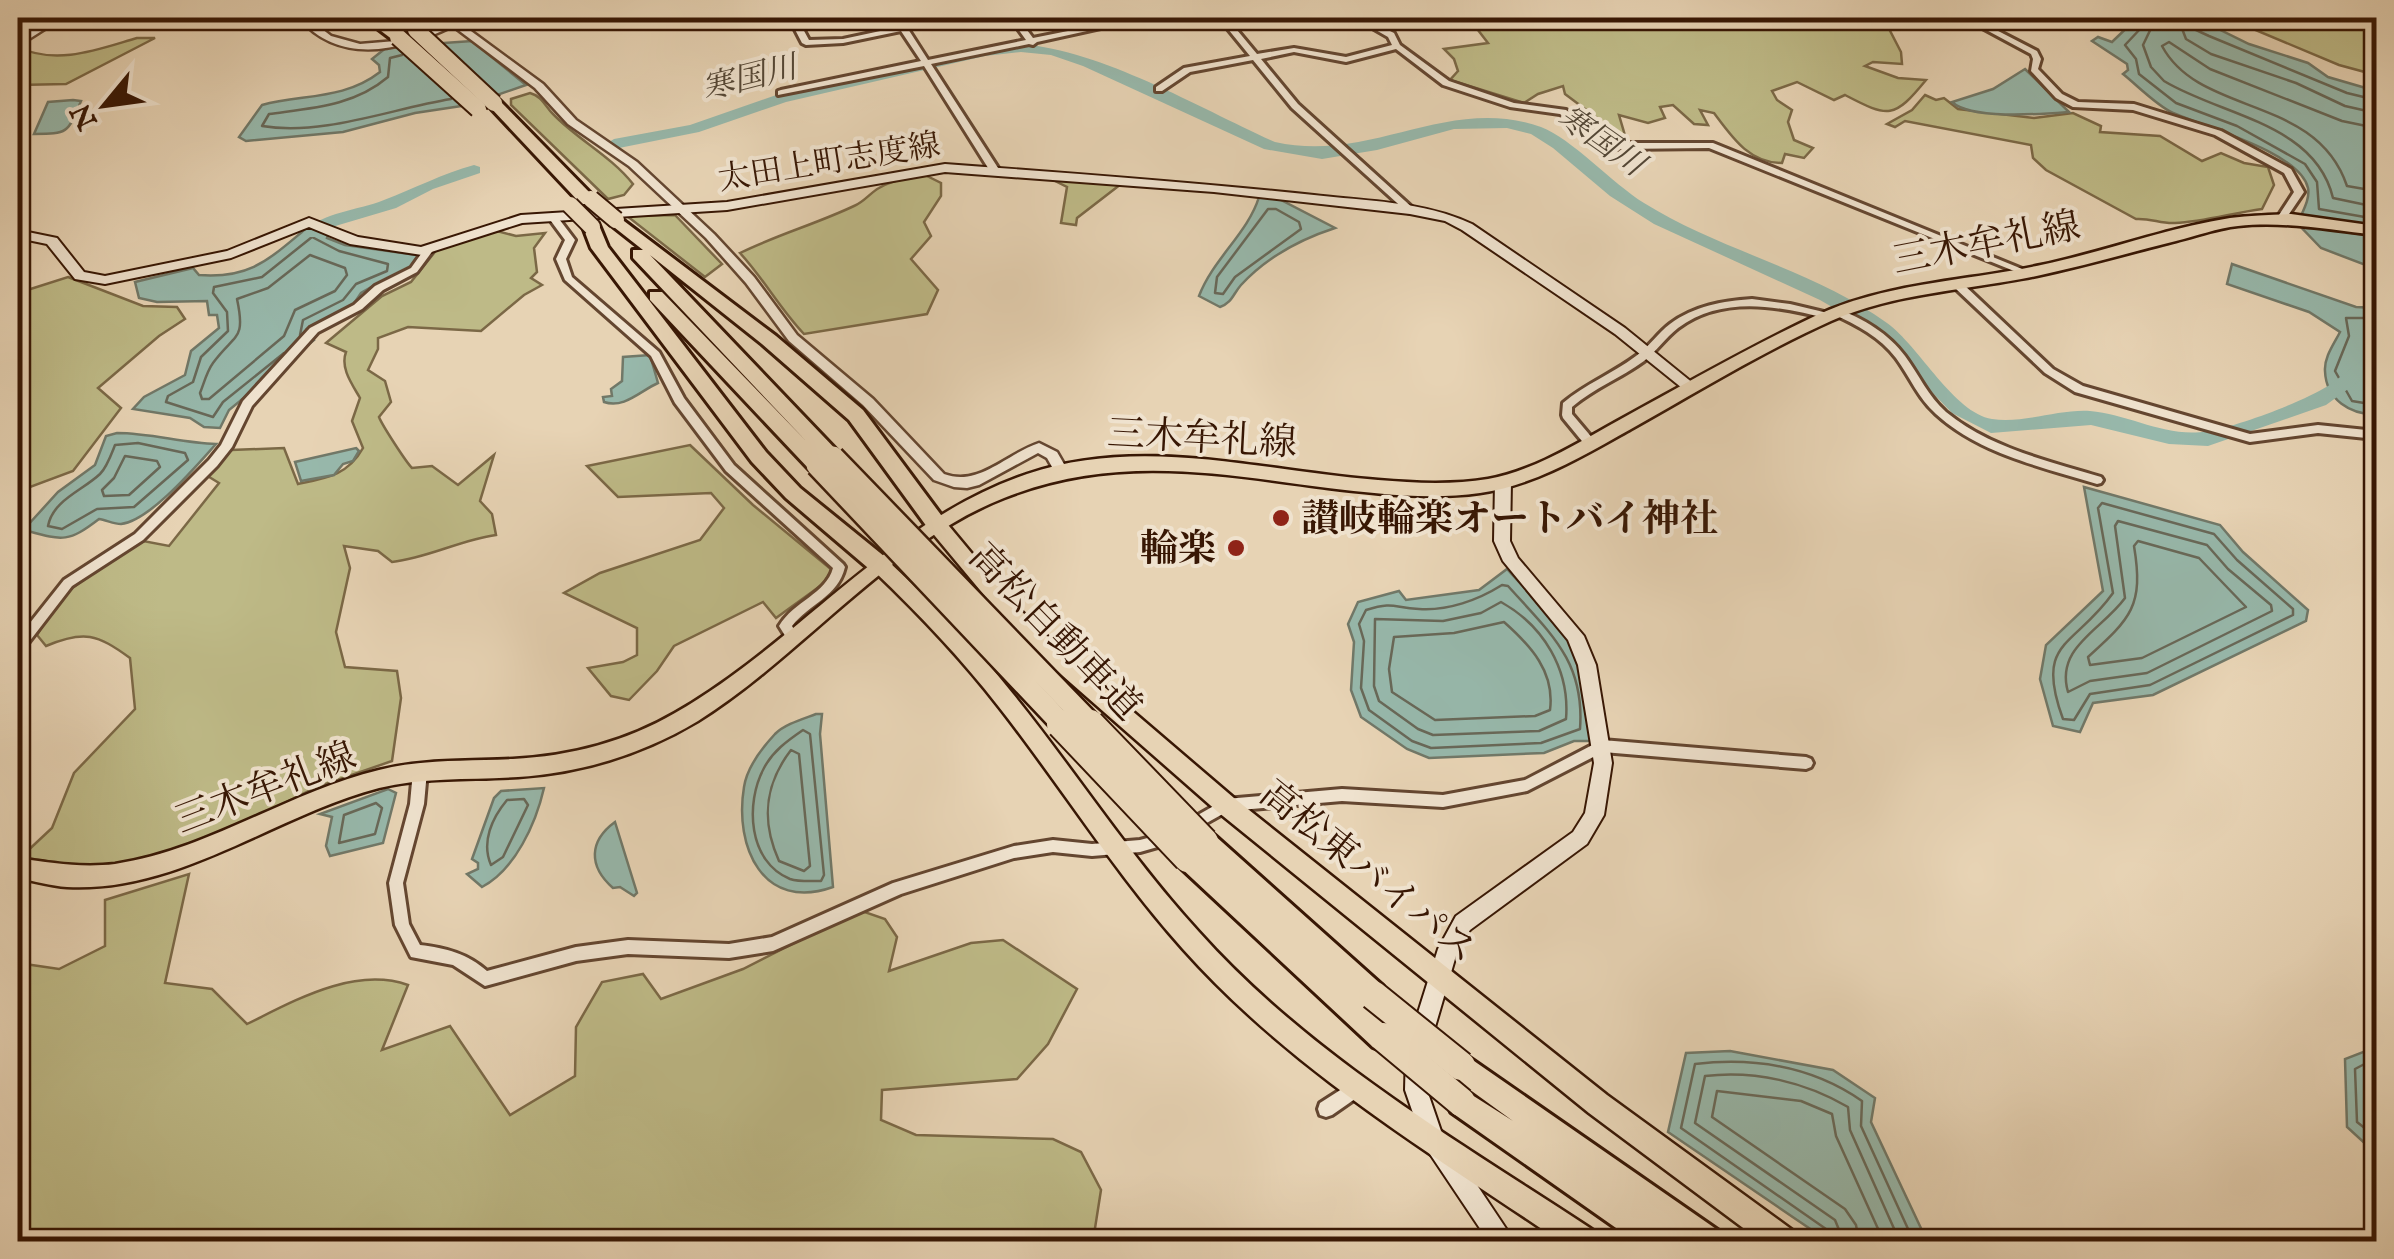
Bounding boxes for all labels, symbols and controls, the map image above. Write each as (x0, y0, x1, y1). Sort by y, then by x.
water label: 寒国川 (698, 47, 804, 111)
north arrow (55, 55, 155, 155)
text: N (64, 97, 107, 136)
water label: 寒国川 (1549, 98, 1654, 188)
street label: 太田上町志度線 (716, 126, 943, 201)
street label: 三木牟礼線 (1889, 203, 2084, 287)
street label: 三木牟礼線 (1106, 411, 1298, 469)
place label: 讃岐輪楽オートバイ神社 (1301, 497, 1718, 545)
marker: 讃岐輪楽オートバイ神社 (1270, 507, 1292, 529)
place label: 輪楽 (1140, 527, 1216, 575)
street label: 高松自動車道 (957, 534, 1150, 732)
marker: 輪楽 (1225, 537, 1247, 559)
street label: 三木牟礼線 (169, 733, 363, 846)
street label: 高松東バイパス (1249, 771, 1485, 975)

